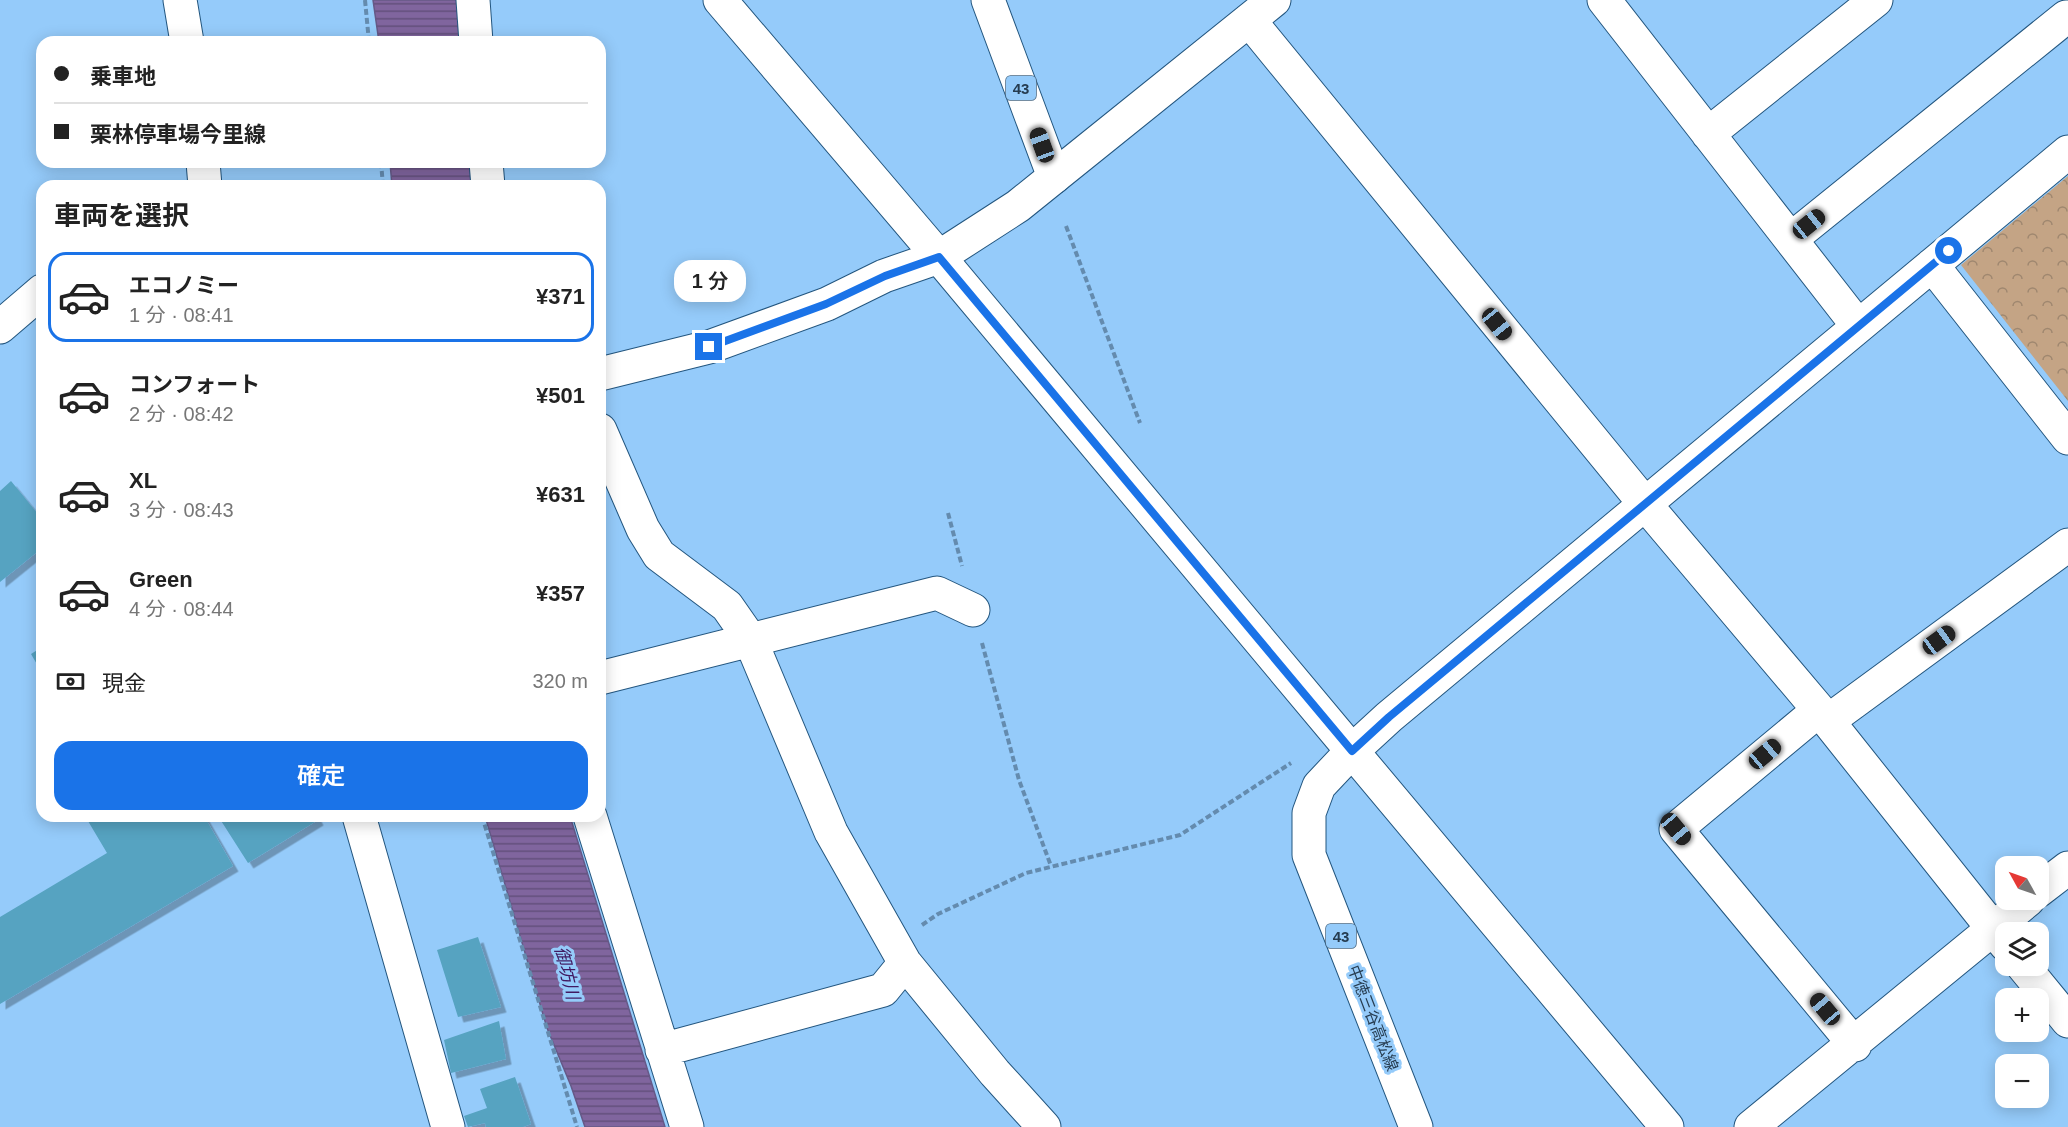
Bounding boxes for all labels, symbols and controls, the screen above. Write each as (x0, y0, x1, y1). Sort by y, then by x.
text: 乗車地 (90, 64, 156, 89)
road number: 43 (1006, 76, 1036, 100)
text: 栗林停車場今里線 (90, 122, 266, 147)
car (1027, 125, 1057, 165)
text: 車両を選択 (54, 201, 189, 231)
car (1789, 206, 1829, 242)
route start (1935, 237, 1962, 264)
callout: 1 分 (673, 260, 745, 302)
icon: car (57, 270, 111, 324)
text: 1 分 (692, 270, 728, 292)
text: エコノミー (129, 273, 239, 298)
text: ¥371 (536, 284, 585, 309)
text: 1 分 · 08:41 (129, 304, 234, 326)
car (1479, 304, 1515, 344)
route end (695, 333, 722, 360)
icon: car (57, 369, 111, 423)
text: コンフォート (129, 372, 260, 397)
text: ¥501 (536, 383, 585, 408)
text: 2 分 · 08:42 (129, 403, 234, 425)
icon: car (57, 468, 111, 522)
text: XL (129, 468, 157, 493)
text: ¥631 (536, 482, 585, 507)
text: 3 分 · 08:43 (129, 499, 234, 521)
icon: car (57, 567, 111, 621)
text: Green (129, 567, 193, 592)
text: ¥357 (536, 581, 585, 606)
text: 4 分 · 08:44 (129, 598, 234, 620)
car (1919, 622, 1959, 658)
icon: cash (54, 665, 87, 698)
text: 320 m (532, 670, 588, 692)
text: 現金 (102, 671, 146, 696)
car (1745, 736, 1785, 772)
button: 確定 (54, 741, 588, 810)
car (1658, 809, 1694, 849)
north arrow (1995, 856, 2049, 910)
map controls (1995, 856, 2049, 1108)
button: layers (1995, 922, 2049, 976)
road number: 43 (1326, 924, 1356, 948)
water label: 御坊川 (551, 944, 584, 1004)
street label: 中徳三谷高松線 (1345, 963, 1401, 1073)
button: + (1995, 988, 2049, 1042)
car (1807, 989, 1843, 1029)
button: − (1995, 1054, 2049, 1108)

